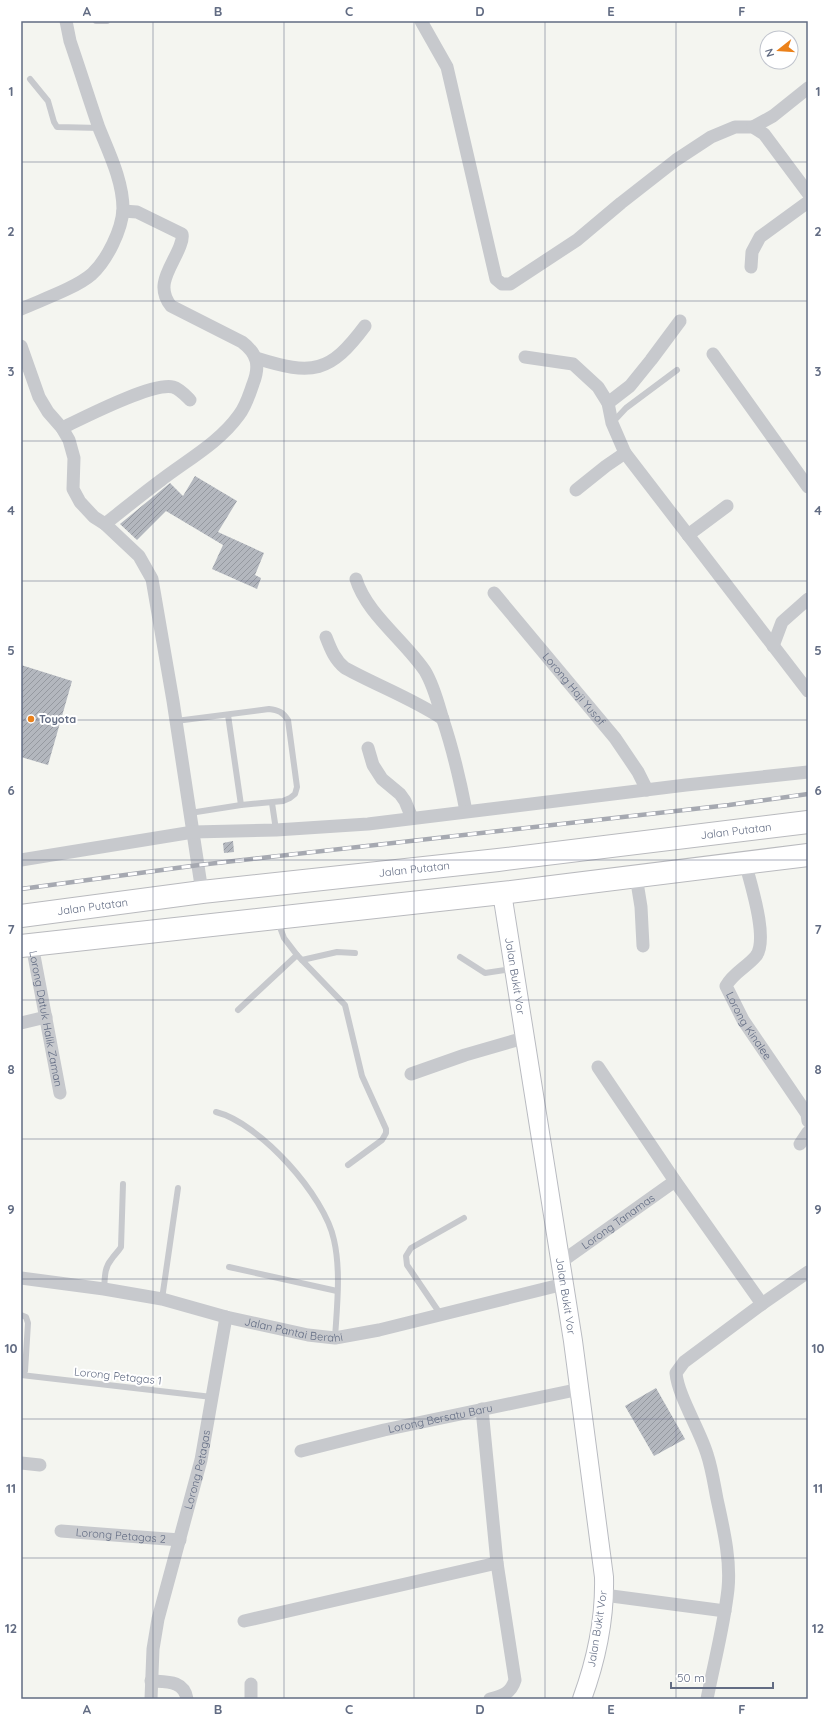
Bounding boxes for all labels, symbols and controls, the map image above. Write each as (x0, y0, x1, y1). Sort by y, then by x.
text: A (83, 3, 92, 19)
text: B (214, 3, 222, 19)
text: C (345, 3, 353, 19)
text: D (475, 3, 485, 19)
text: E (607, 3, 615, 19)
text: F (738, 3, 746, 19)
north arrow (759, 30, 799, 70)
text: N (762, 47, 777, 59)
text: 1 (8, 83, 14, 99)
text: 1 (815, 83, 821, 99)
text: 2 (7, 223, 15, 239)
text: 2 (814, 223, 822, 239)
text: 3 (8, 363, 15, 379)
text: 3 (815, 363, 822, 379)
text: 4 (7, 502, 15, 518)
text: 4 (814, 502, 822, 518)
text: 5 (7, 642, 15, 658)
text: 5 (814, 642, 822, 658)
street label: Lorong Haji Yusof (540, 650, 608, 728)
place label: Toyota (39, 712, 76, 726)
marker: Toyota (26, 714, 36, 724)
text: 6 (7, 782, 15, 798)
text: 6 (814, 782, 822, 798)
street label: Jalan Putatan (700, 820, 772, 842)
street label: Jalan Putatan (378, 858, 450, 880)
street label: Jalan Putatan (56, 895, 129, 918)
text: 7 (7, 921, 15, 937)
text: 7 (814, 921, 822, 937)
street label: Jalan Bukit Vor (502, 936, 528, 1016)
street label: Lorong Datuk Halik Zaman (26, 950, 66, 1088)
street label: Lorong Kinalee (723, 989, 775, 1062)
text: 8 (7, 1061, 15, 1077)
text: 8 (814, 1061, 822, 1077)
street label: Lorong Tanamas (579, 1191, 657, 1252)
text: 9 (7, 1201, 15, 1217)
text: 9 (814, 1201, 822, 1217)
street label: Jalan Bukit Vor (553, 1256, 579, 1336)
street label: Jalan Pantai Berahi (243, 1314, 344, 1345)
text: 10 (4, 1340, 18, 1356)
text: 10 (811, 1340, 825, 1356)
street label: Lorong Petagas 1 (73, 1364, 163, 1388)
street label: Lorong Bersatu Baru (387, 1401, 494, 1436)
street label: Lorong Petagas (181, 1429, 213, 1511)
text: 11 (6, 1480, 16, 1496)
text: 11 (813, 1480, 823, 1496)
street label: Lorong Petagas 2 (75, 1525, 166, 1546)
street label: Jalan Bukit Vor (584, 1589, 610, 1669)
text: 12 (5, 1620, 17, 1636)
text: 12 (812, 1620, 824, 1636)
scale bar (671, 1664, 773, 1690)
text: 50 m (677, 1670, 705, 1685)
text: A (83, 1701, 92, 1717)
text: B (214, 1701, 222, 1717)
text: C (345, 1701, 353, 1717)
text: D (475, 1701, 485, 1717)
text: E (607, 1701, 615, 1717)
text: F (738, 1701, 746, 1717)

